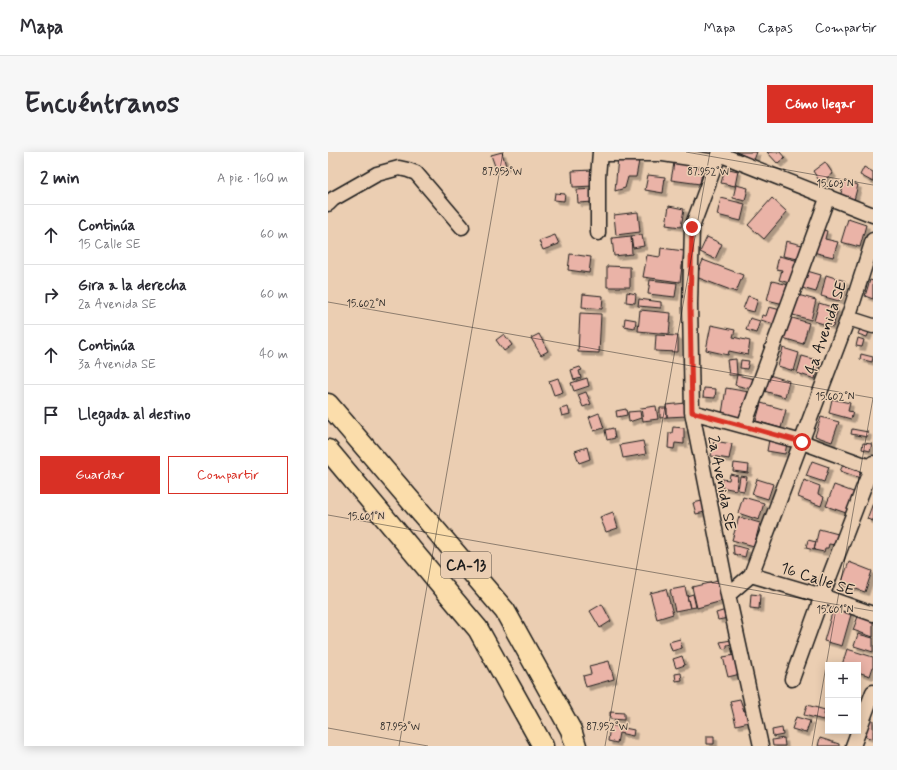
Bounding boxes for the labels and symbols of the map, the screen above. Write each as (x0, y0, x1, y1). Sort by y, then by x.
text: 87.953°W (482, 165, 522, 179)
text: 87.952°W (687, 165, 729, 179)
text: 15.603°N (816, 177, 854, 191)
route end (683, 218, 701, 236)
street label: 4a Avenida SE (801, 278, 852, 377)
text: 15.602°N (347, 297, 386, 311)
text: 15.602°N (816, 390, 855, 404)
route start (793, 433, 811, 451)
street label: 2a Avenida SE (702, 434, 741, 533)
text: 15.601°N (348, 510, 385, 524)
road number: CA-13 (441, 552, 491, 578)
street label: 16 Calle SE (778, 558, 857, 601)
text: 15.601°N (817, 603, 854, 617)
text: 87.953°W (380, 720, 420, 734)
text: 87.952°W (586, 720, 628, 734)

